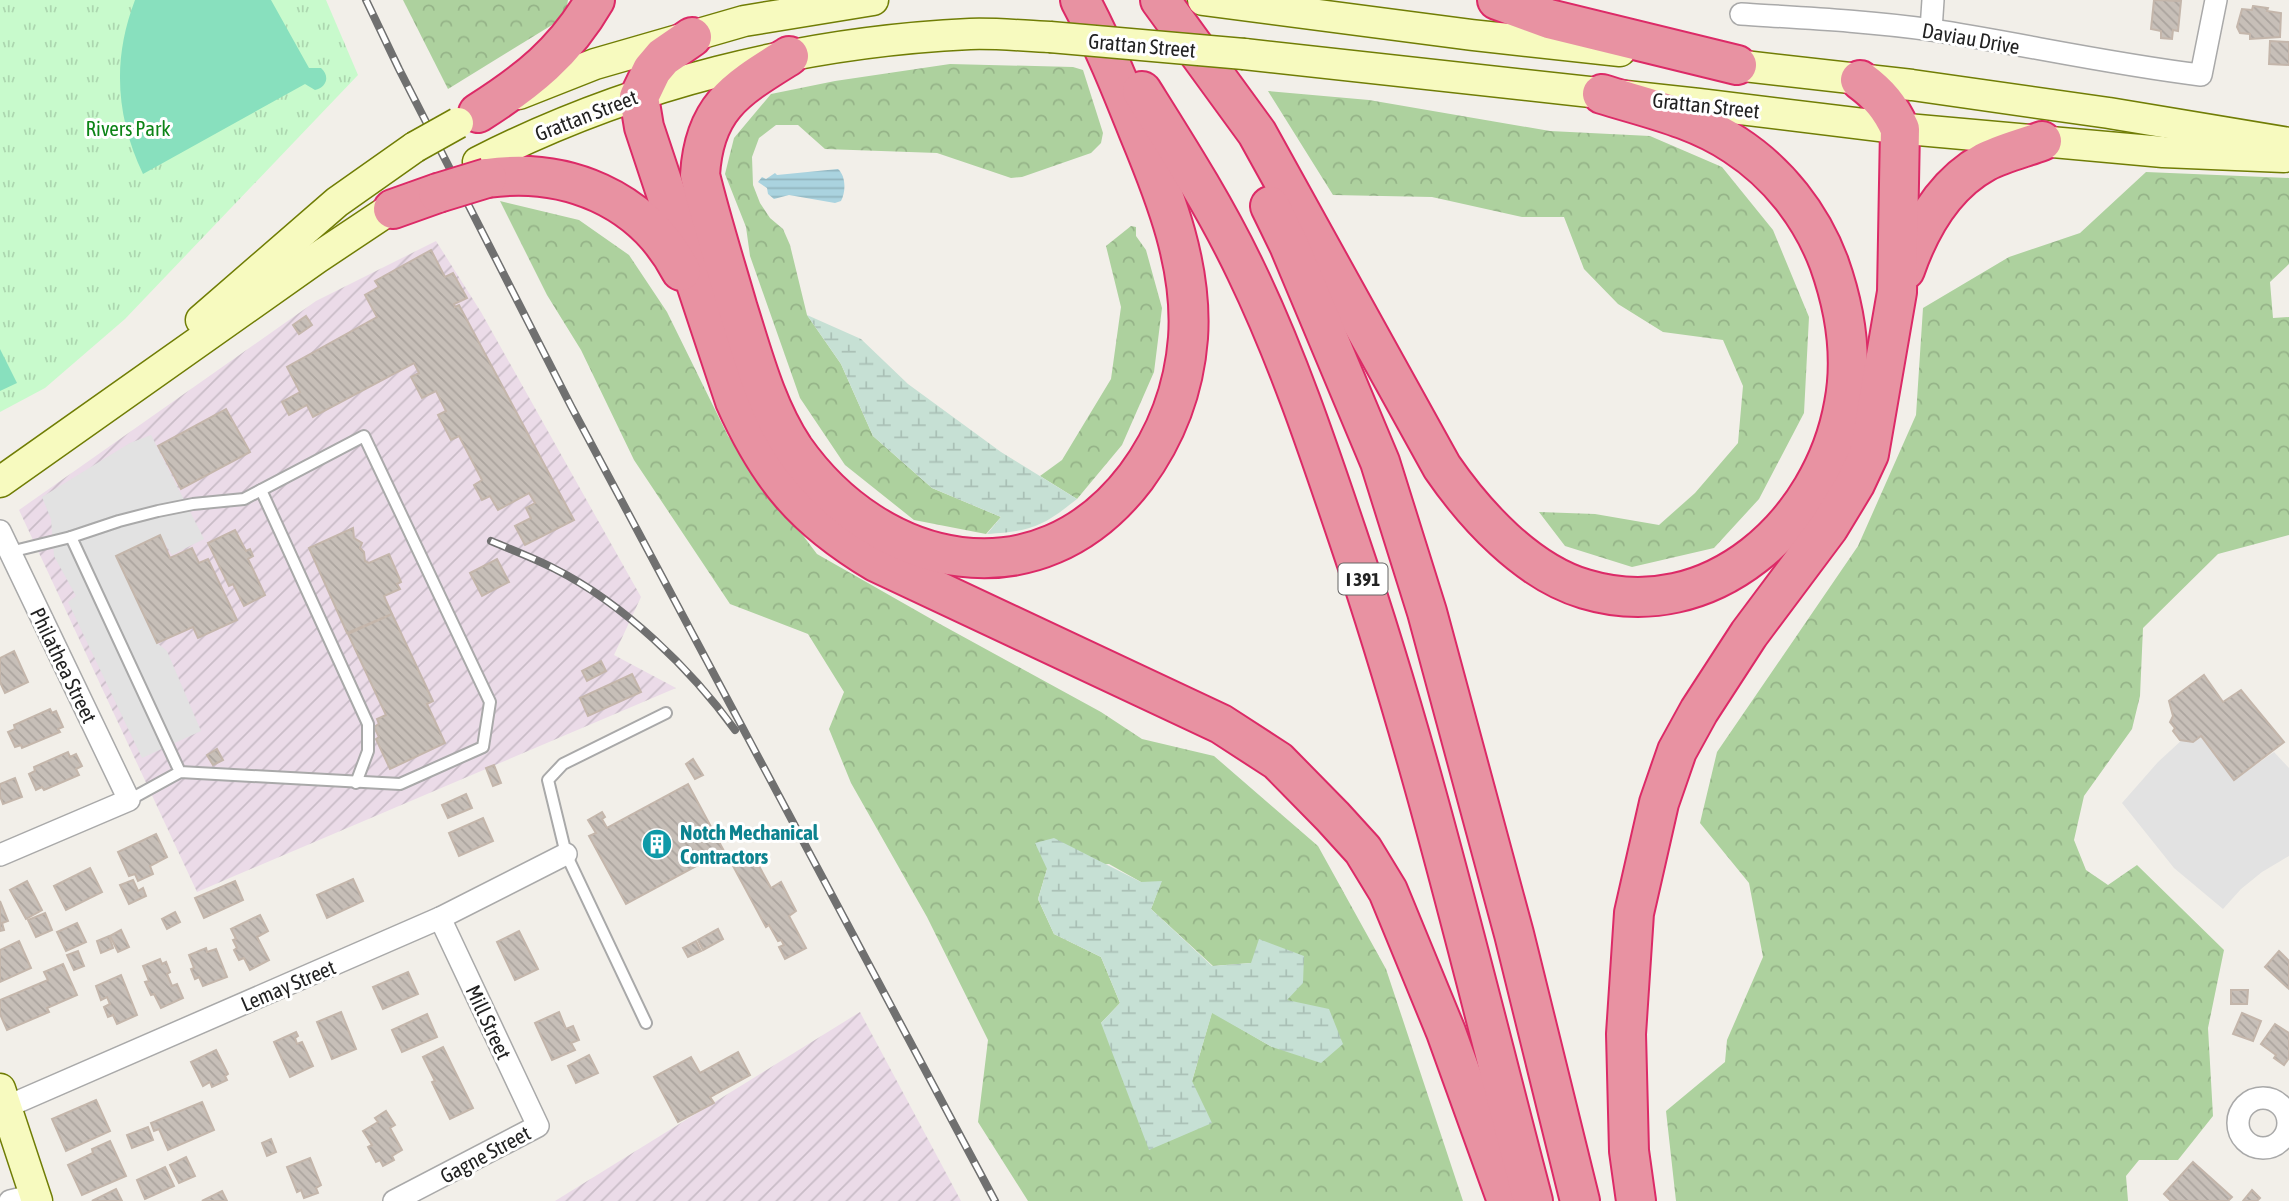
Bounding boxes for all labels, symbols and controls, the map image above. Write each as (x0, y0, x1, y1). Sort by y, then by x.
street label: Daviau Drive (1920, 18, 2022, 58)
street label: Grattan Street (1087, 28, 1197, 62)
street label: Grattan Street (531, 85, 641, 145)
street label: Grattan Street (1651, 87, 1761, 123)
park label: Rivers Park (86, 116, 170, 140)
road number: I 391 (1338, 564, 1388, 594)
street label: Philathea Street (26, 604, 102, 726)
place label: Notch Mechanical Contractors (680, 820, 819, 868)
building icon: Notch Mechanical Contractors (640, 827, 674, 861)
street label: Lemay Street (237, 954, 339, 1016)
street label: Mill Street (461, 981, 517, 1063)
street label: Gagne Street (436, 1120, 534, 1188)

